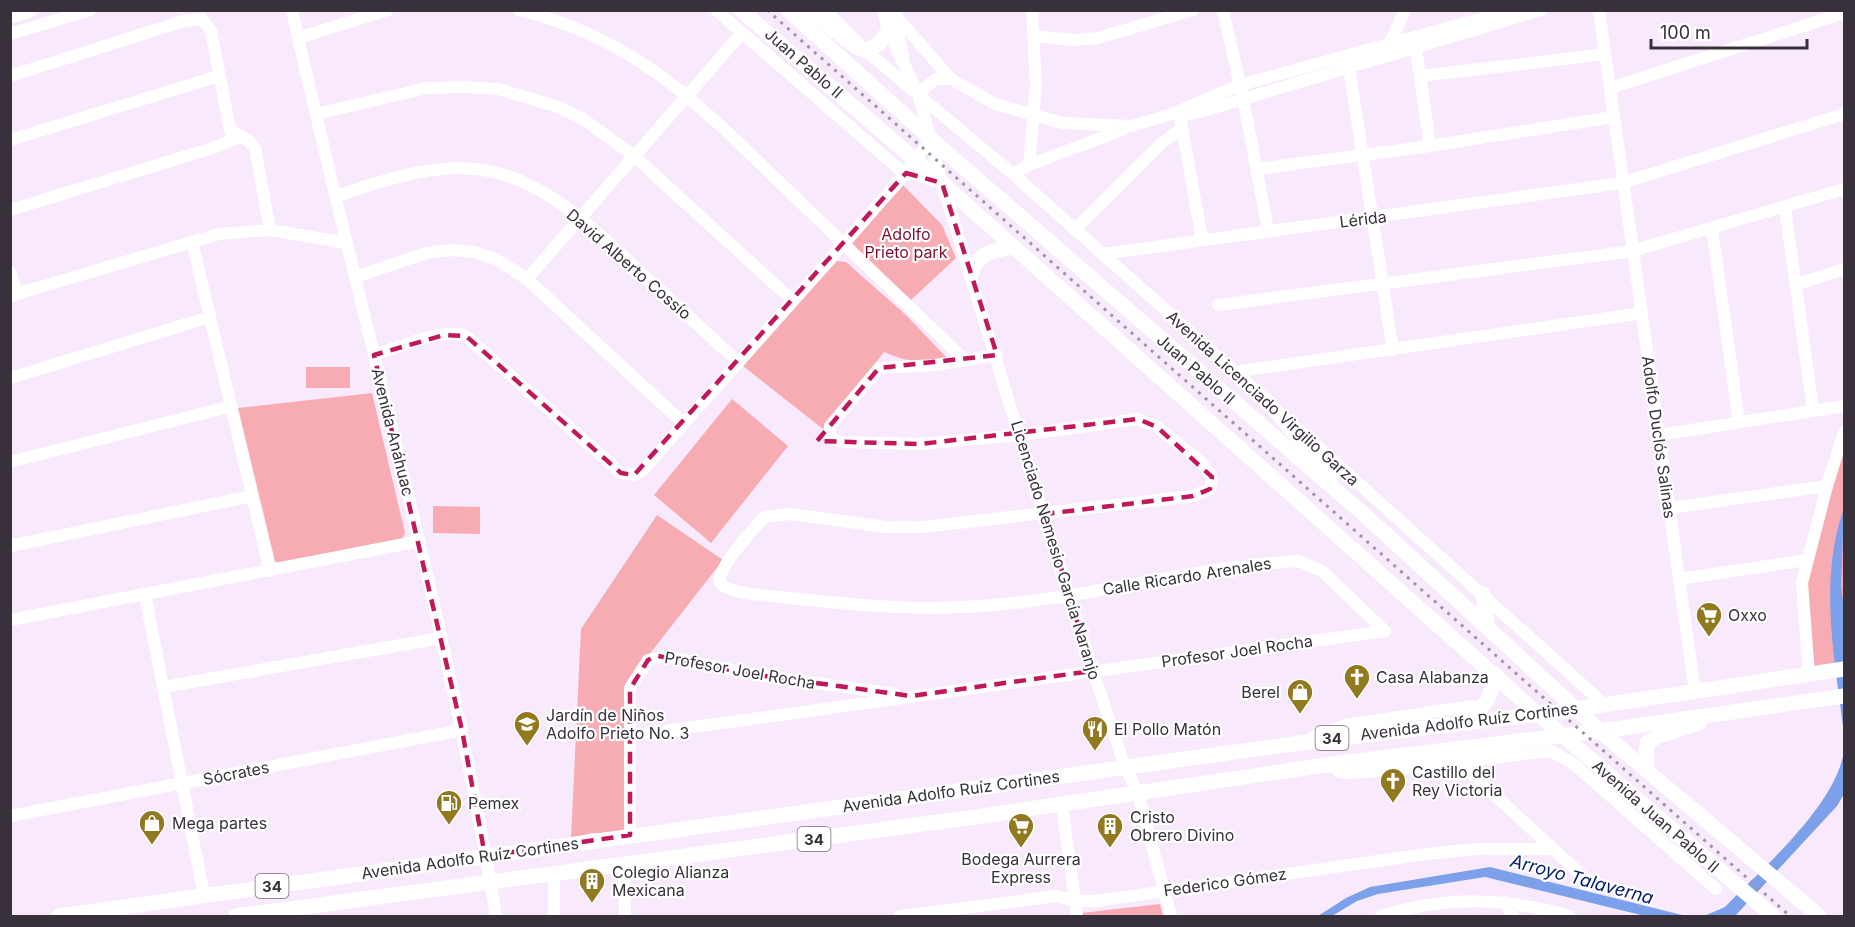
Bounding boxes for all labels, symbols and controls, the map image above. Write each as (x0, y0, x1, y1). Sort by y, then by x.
scale bar (1651, 12, 1807, 50)
text: 100 m (1660, 22, 1711, 43)
street label: Juan Pablo II (761, 24, 847, 102)
street label: David Alberto Cossío (563, 204, 695, 324)
street label: Lérida (1338, 206, 1388, 232)
park label: Adolfo Prieto park (865, 224, 948, 262)
street label: Avenida Licenciado Virgilio Garza (1163, 306, 1363, 490)
street label: Juan Pablo II (1153, 330, 1239, 408)
street label: Adolfo Duclós Salinas (1638, 354, 1680, 520)
street label: Avenida Anáhuac (367, 366, 419, 498)
street label: Licenciado Nemesio García Naranjo (1007, 418, 1105, 682)
street label: Calle Ricardo Arenales (1101, 553, 1273, 599)
supermarket icon: Oxxo (1694, 600, 1724, 638)
place label: Oxxo (1728, 605, 1767, 625)
street label: Profesor Joel Rocha (1160, 630, 1314, 672)
street label: Profesor Joel Rocha (663, 647, 817, 693)
church icon: Casa Alabanza (1342, 662, 1372, 700)
place label: Casa Alabanza (1376, 667, 1489, 687)
shop icon: Berel (1285, 677, 1315, 715)
place label: Berel (1241, 682, 1280, 702)
street label: Avenida Adolfo Ruíz Cortines (1359, 698, 1579, 744)
place label: Jardín de Niños Adolfo Prieto No. 3 (546, 705, 689, 743)
school or university icon: Jardín de Niños Adolfo Prieto No. 3 (512, 709, 542, 747)
restaurant icon: El Pollo Matón (1080, 714, 1110, 752)
place label: El Pollo Matón (1114, 719, 1221, 739)
road number: 34 (1316, 726, 1348, 750)
street label: Avenida Juan Pablo II (1588, 755, 1724, 877)
street label: Sócrates (201, 757, 271, 789)
place label: Castillo del Rey Victoria (1412, 762, 1502, 800)
street label: Avenida Adolfo Ruíz Cortines (841, 766, 1061, 816)
church icon: Castillo del Rey Victoria (1378, 766, 1408, 804)
fuel station icon: Pemex (434, 788, 464, 826)
place label: Pemex (468, 793, 519, 813)
place label: Cristo Obrero Divino (1130, 807, 1234, 845)
shop icon: Mega partes (137, 808, 167, 846)
supermarket icon: Bodega Aurrera Express (1006, 811, 1036, 849)
building icon: Cristo Obrero Divino (1095, 811, 1125, 849)
place label: Mega partes (172, 813, 267, 833)
road number: 34 (798, 827, 830, 851)
street label: Avenida Adolfo Ruíz Cortines (360, 833, 580, 883)
place label: Bodega Aurrera Express (961, 849, 1081, 887)
water label: Arroyo Talaverna (1507, 850, 1656, 908)
place label: Colegio Alianza Mexicana (612, 862, 729, 900)
street label: Federico Gómez (1162, 863, 1288, 901)
building icon: Colegio Alianza Mexicana (577, 866, 607, 904)
road number: 34 (256, 874, 288, 898)

